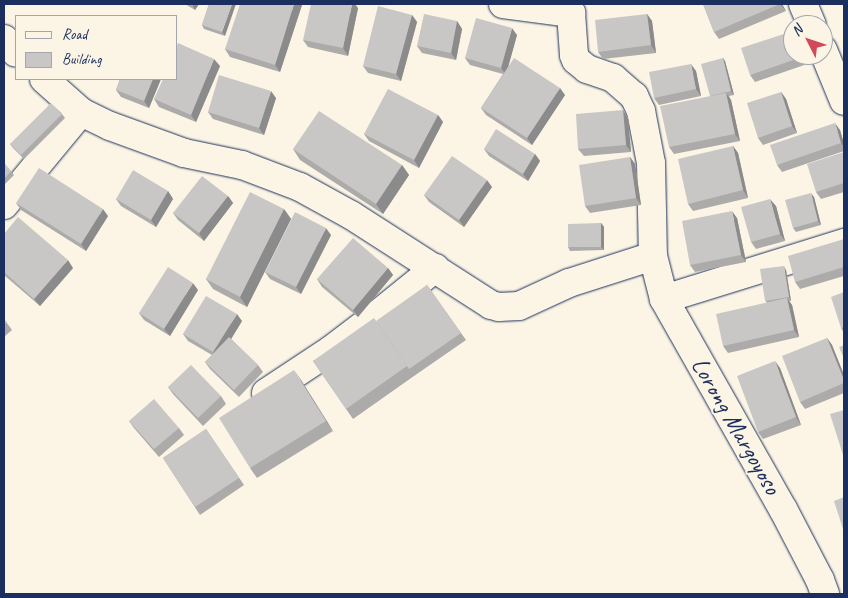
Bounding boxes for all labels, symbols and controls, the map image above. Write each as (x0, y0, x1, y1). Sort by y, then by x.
legend (15, 15, 178, 80)
north arrow (783, 15, 833, 65)
text: N (788, 22, 806, 39)
text: Road (62, 25, 87, 44)
text: Building (62, 50, 101, 69)
street label: Lorong Margoyoso (685, 352, 787, 500)

